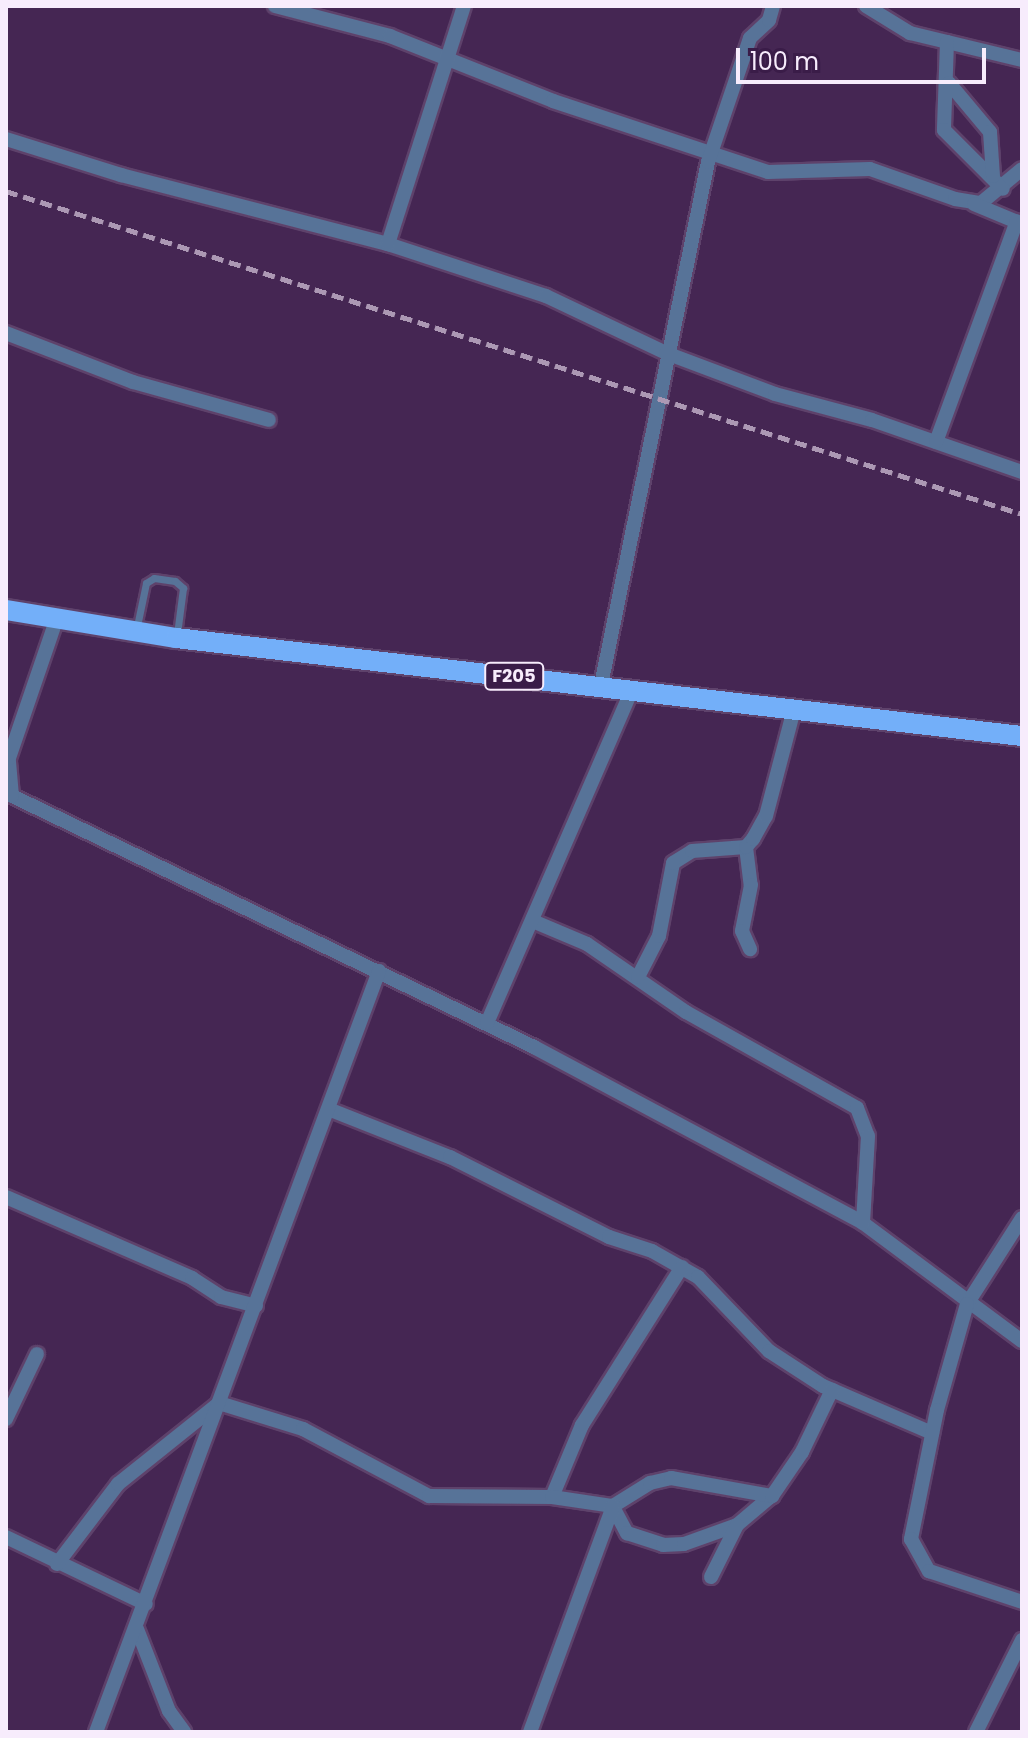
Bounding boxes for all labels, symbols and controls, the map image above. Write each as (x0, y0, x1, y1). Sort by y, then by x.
scale bar (740, 32, 990, 82)
text: 100 m (750, 45, 819, 78)
road number: F205 (484, 662, 544, 690)

